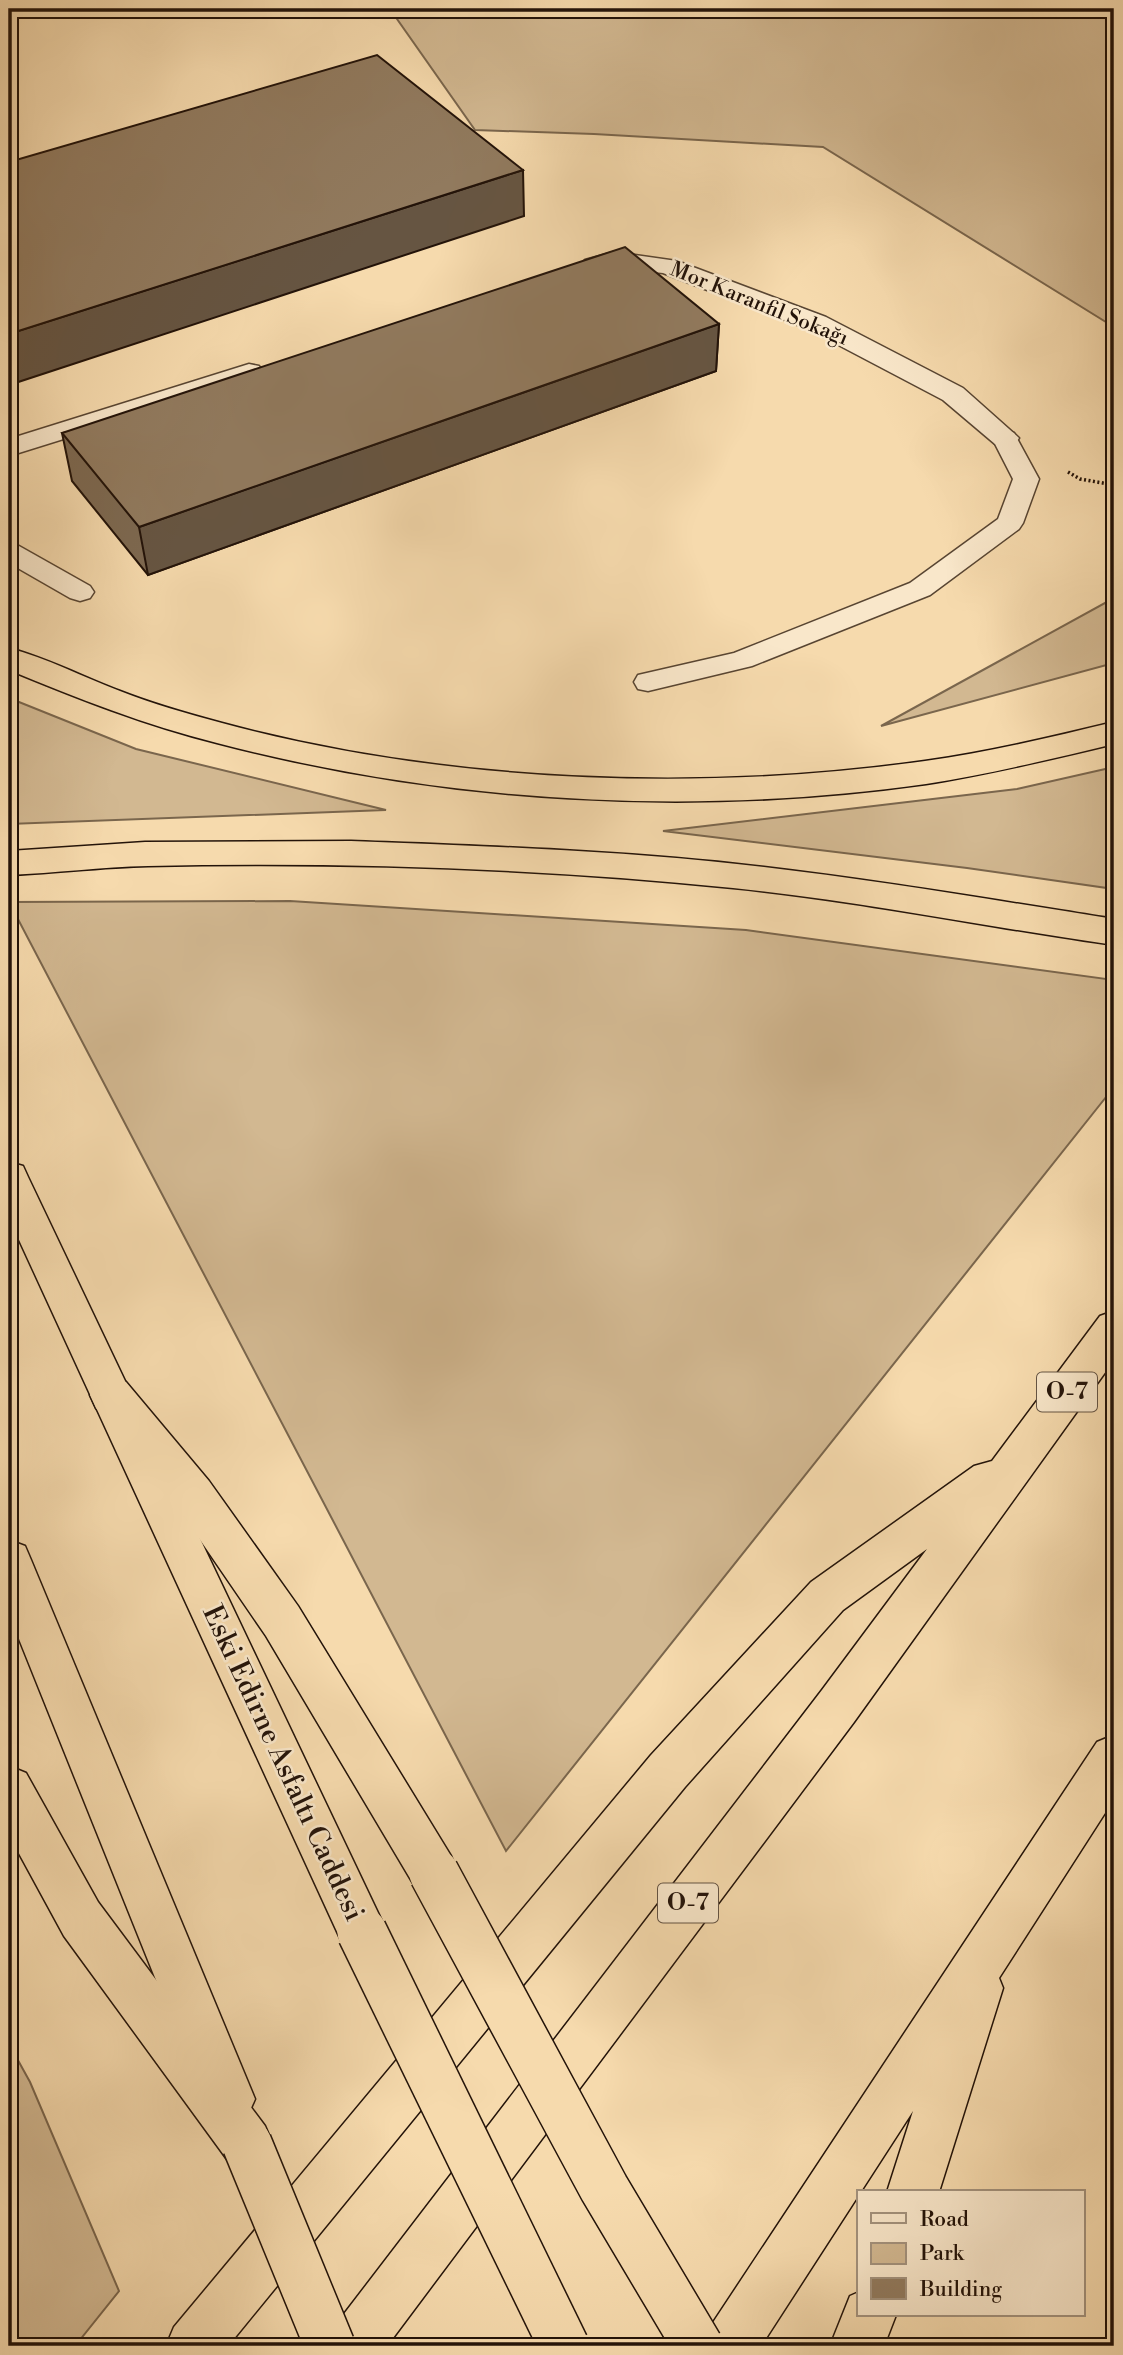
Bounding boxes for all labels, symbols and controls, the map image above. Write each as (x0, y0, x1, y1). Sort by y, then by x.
street label: Mor Karanfil Sokağı (666, 256, 852, 352)
road number: O-7 (1037, 1372, 1097, 1412)
street label: Eski Edirne Asfaltı Caddesi (194, 1599, 372, 1927)
road number: O-7 (658, 1884, 718, 1922)
legend (857, 2190, 1084, 2316)
text: Road (920, 2207, 969, 2233)
text: Park (920, 2241, 965, 2267)
text: Building (919, 2277, 1002, 2303)

